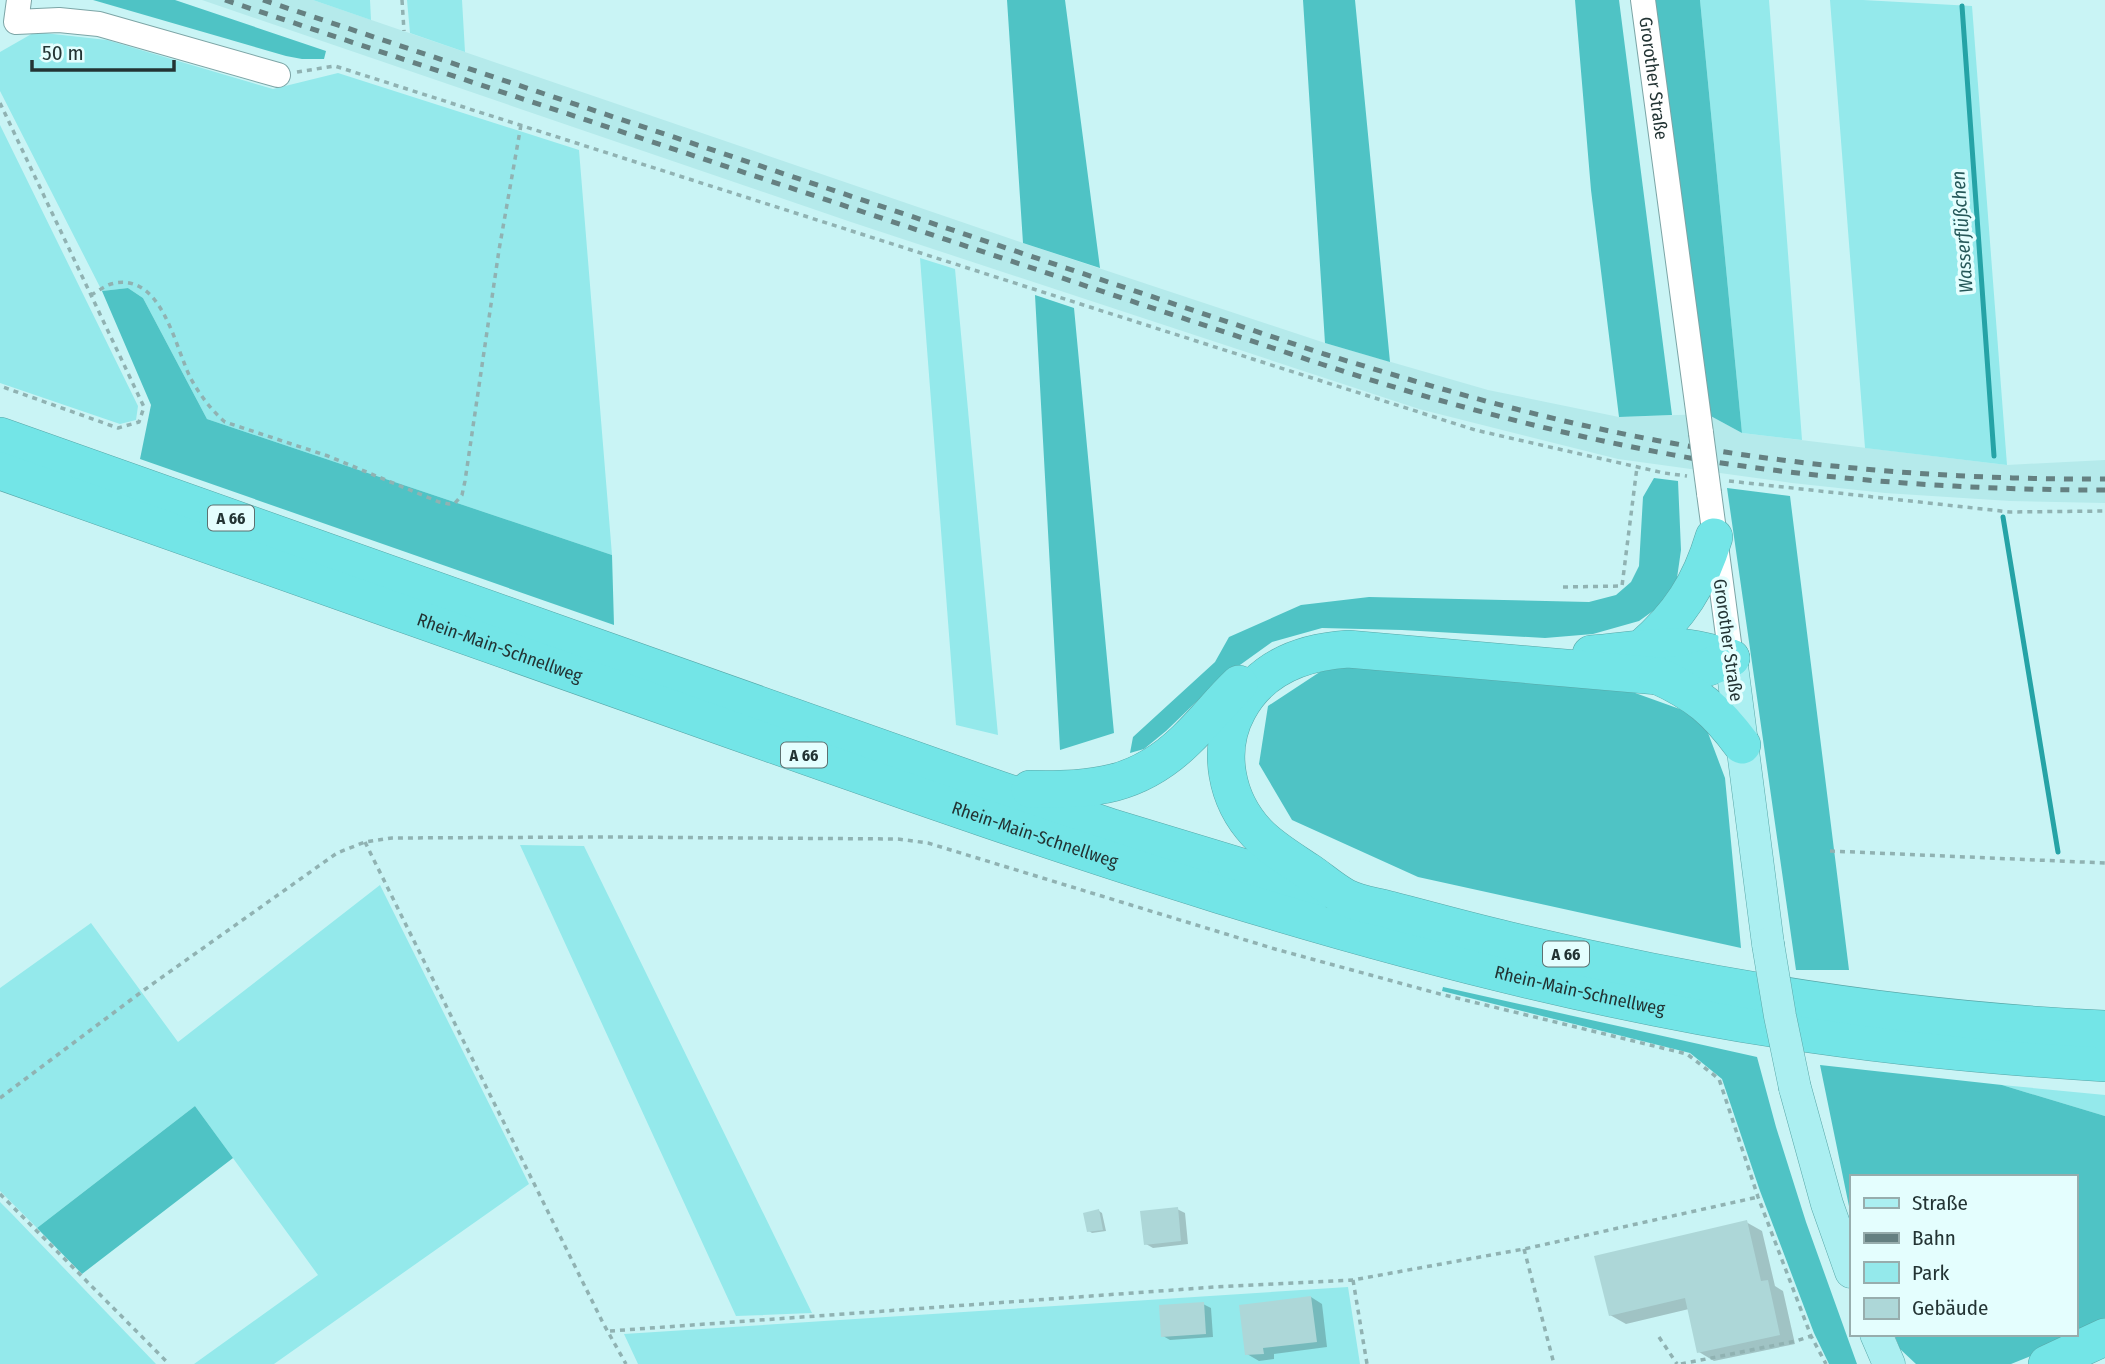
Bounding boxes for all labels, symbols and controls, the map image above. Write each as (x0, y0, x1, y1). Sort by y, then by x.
street label: Grorother Straße (1634, 16, 1673, 141)
scale bar (32, 28, 173, 72)
text: 50 m (42, 40, 84, 66)
water label: Wasserflüßchen (1946, 170, 1978, 294)
road number: A 66 (208, 505, 254, 530)
street label: Grorother Straße (1709, 577, 1747, 703)
street label: Rhein-Main-Schnellweg (414, 608, 586, 687)
road number: A 66 (781, 742, 827, 768)
street label: Rhein-Main-Schnellweg (949, 797, 1121, 873)
road number: A 66 (1543, 942, 1589, 966)
street label: Rhein-Main-Schnellweg (1492, 961, 1667, 1020)
legend (1850, 1175, 2077, 1336)
text: Straße (1912, 1190, 1968, 1216)
text: Bahn (1912, 1225, 1956, 1251)
text: Park (1912, 1260, 1950, 1286)
text: Gebäude (1912, 1295, 1988, 1321)

